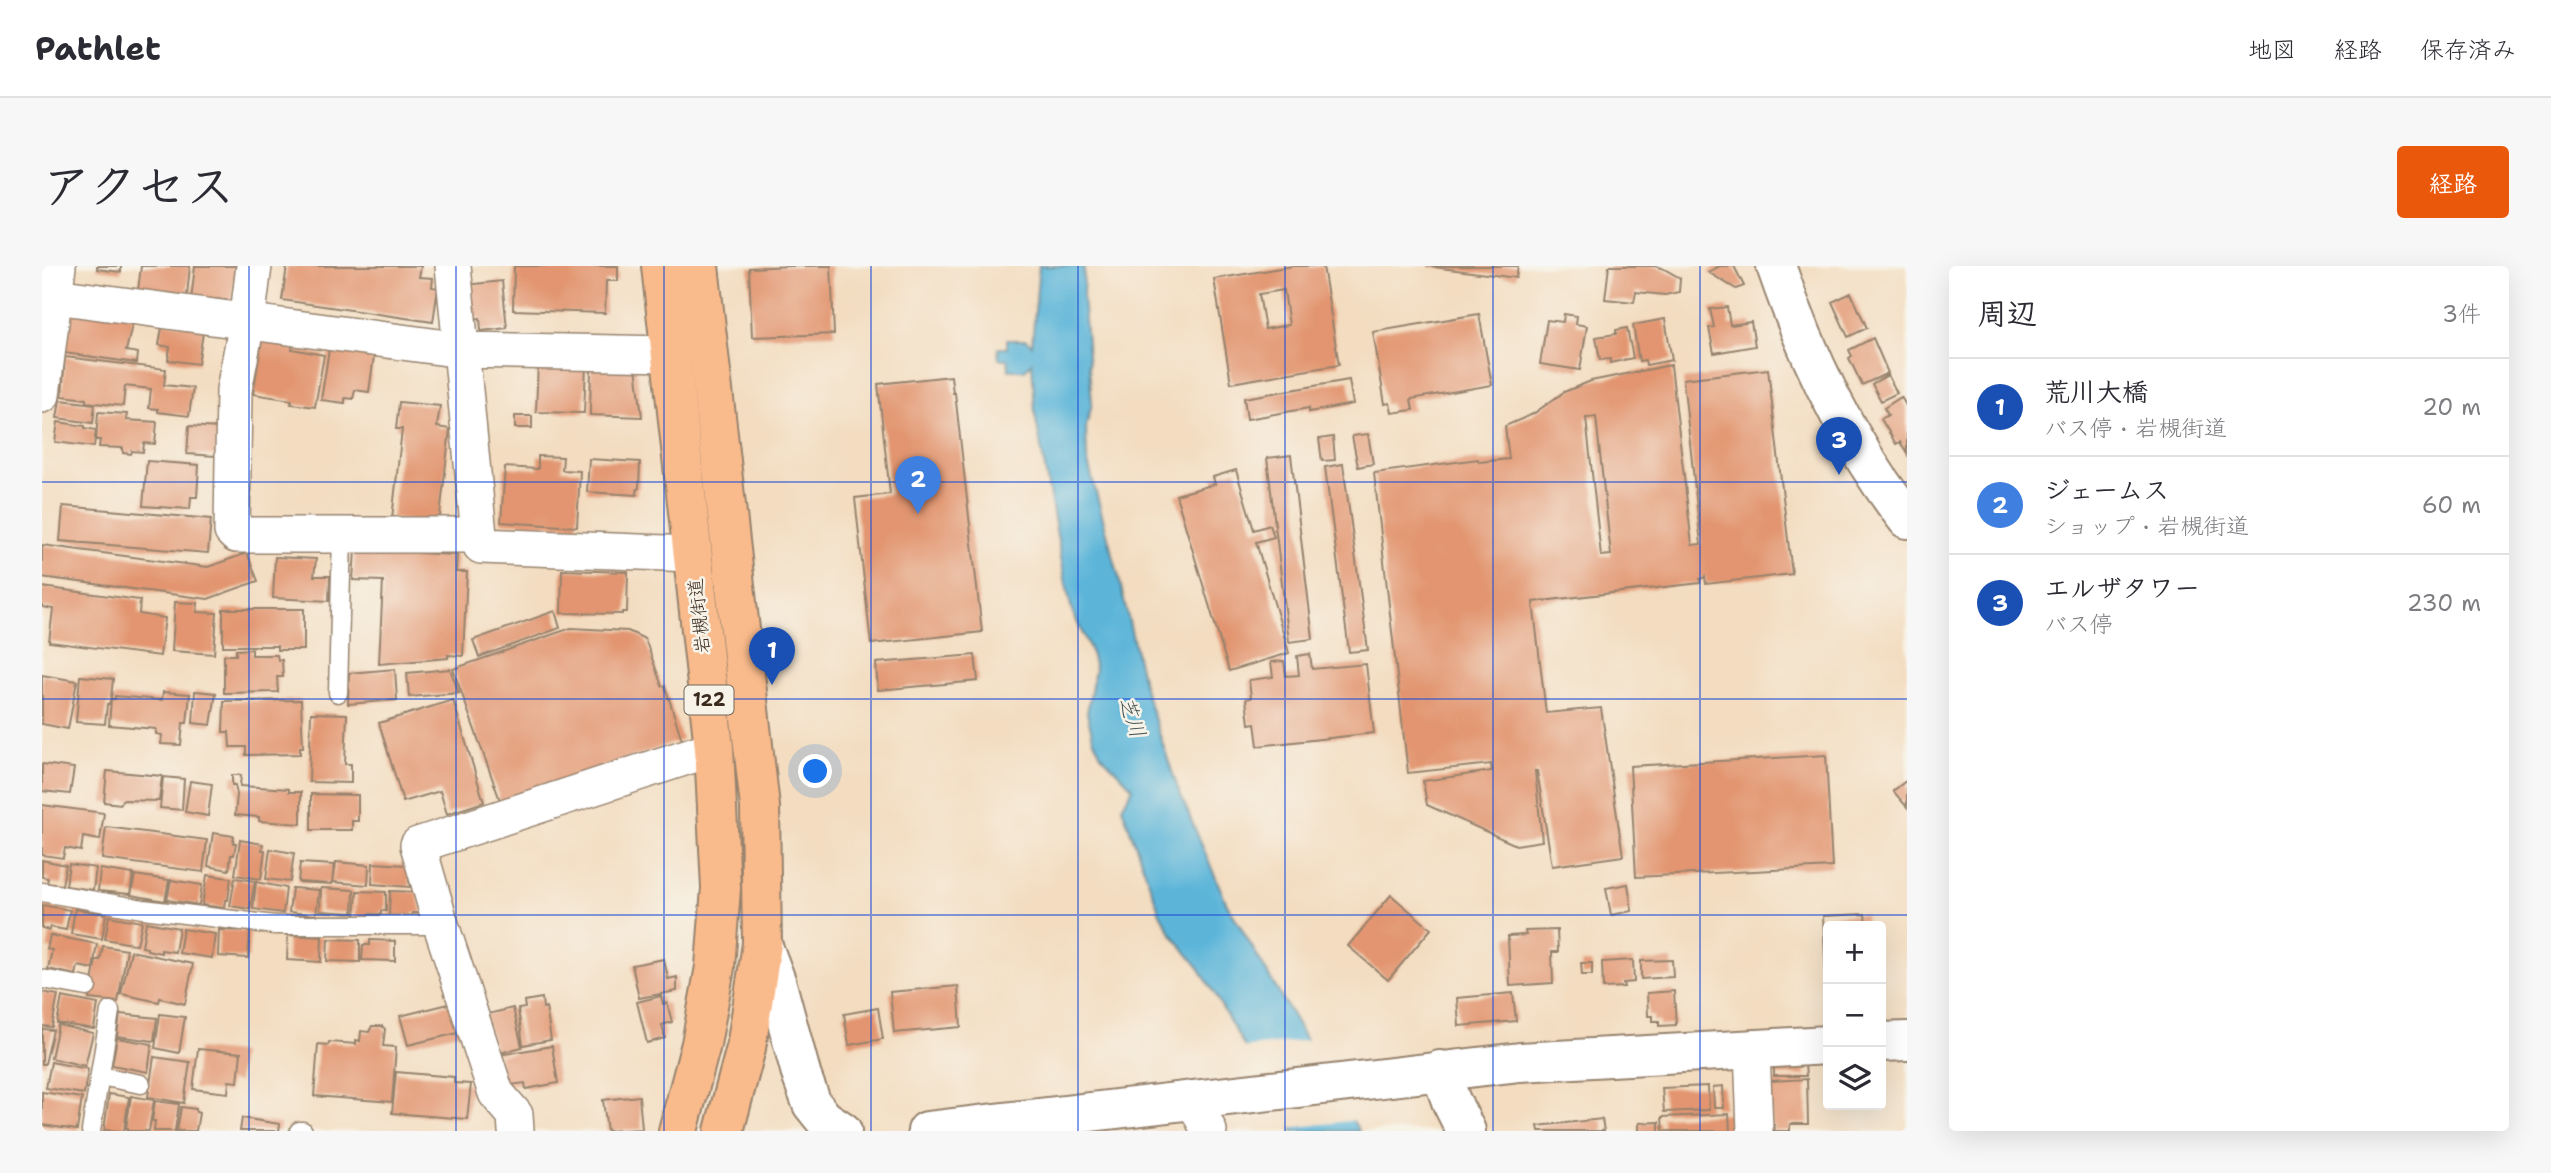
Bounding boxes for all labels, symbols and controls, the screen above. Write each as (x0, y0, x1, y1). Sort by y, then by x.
text: Pathlet (35, 26, 161, 71)
text: 地図 (2248, 34, 2296, 66)
text: 経路 (2334, 34, 2382, 66)
text: 保存済み (2420, 34, 2516, 66)
button: 経路 (2397, 146, 2509, 218)
text: アクセス (42, 153, 235, 219)
text: 周辺 (1977, 293, 2037, 334)
text: 3件 (2442, 299, 2481, 329)
text: 荒川大橋 (2044, 374, 2148, 409)
text: 1 (1995, 392, 2005, 422)
text: 20 m (2422, 392, 2481, 422)
text: バス停 · 岩槻街道 (2044, 413, 2227, 443)
pin: 3 (1816, 417, 1862, 475)
pin: 2 (895, 456, 941, 514)
text: ジェームス (2044, 472, 2169, 507)
text: 2 (1992, 490, 2008, 520)
text: 60 m (2422, 490, 2481, 520)
text: ショップ · 岩槻街道 (2044, 511, 2249, 541)
text: エルザタワー (2044, 570, 2200, 605)
street label: 岩槻街道 (683, 577, 715, 655)
text: 3 (1992, 588, 2008, 618)
text: 230 m (2407, 588, 2481, 618)
text: バス停 (2044, 609, 2113, 639)
pin: 1 (749, 627, 795, 685)
road number: 122 (684, 686, 734, 714)
water label: 芝川 (1112, 693, 1152, 741)
your location (798, 754, 832, 788)
map controls (1823, 921, 1886, 1110)
button: + (1823, 921, 1886, 984)
button: − (1823, 984, 1886, 1047)
button: layers (1823, 1047, 1886, 1110)

